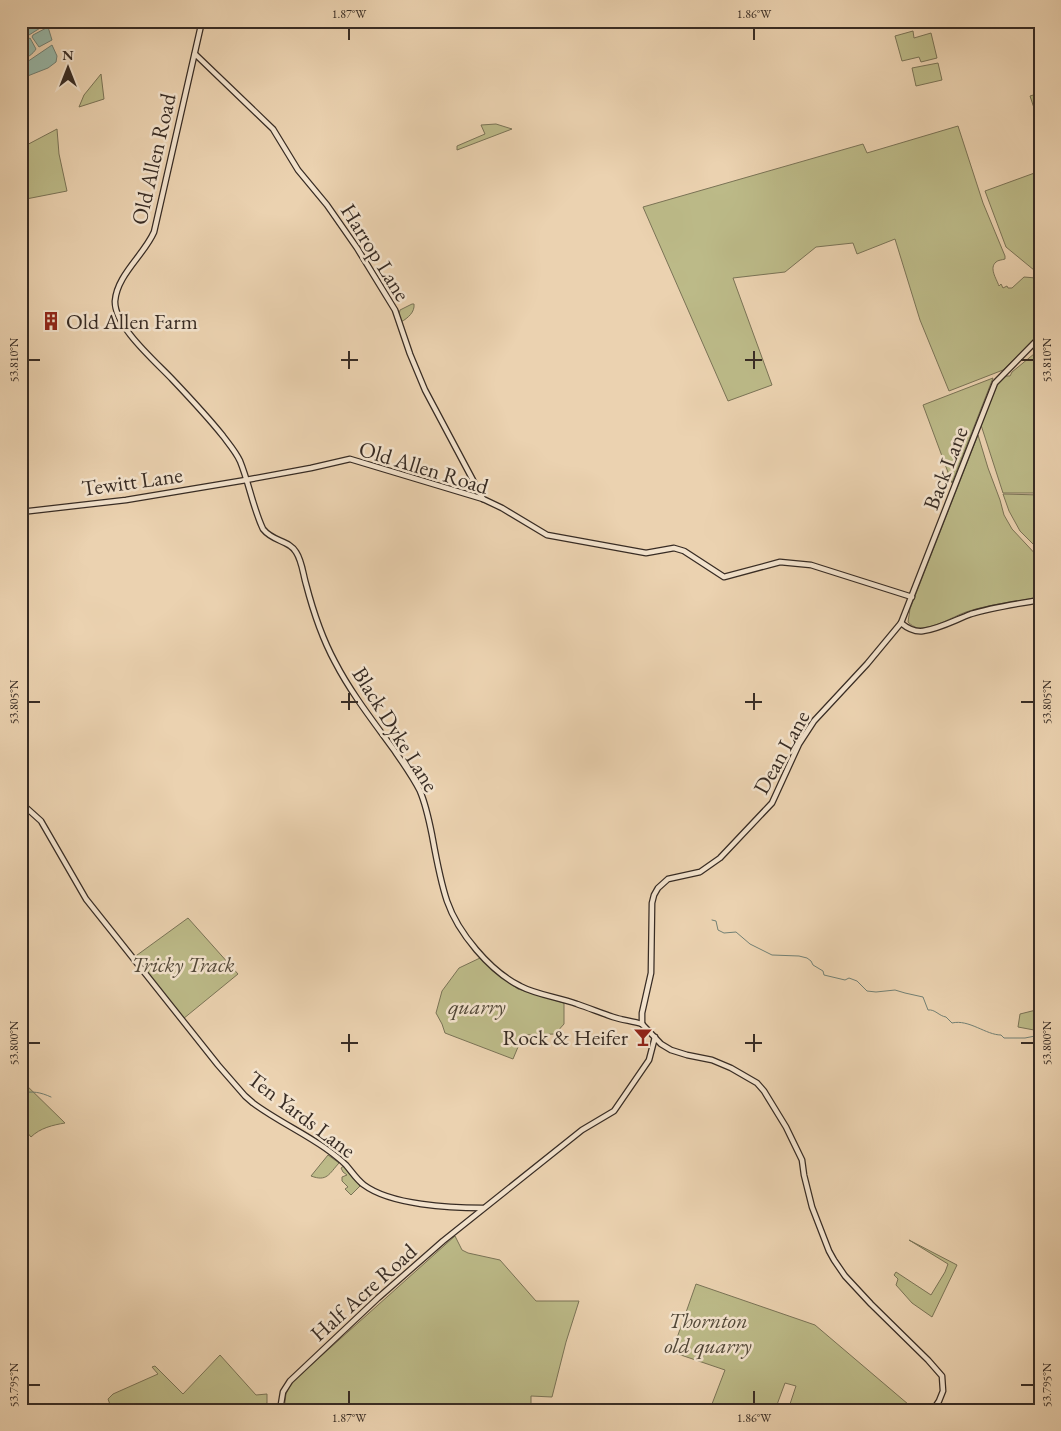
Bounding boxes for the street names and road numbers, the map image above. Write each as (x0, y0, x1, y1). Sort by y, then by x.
street label: Old Allen Road (124, 90, 183, 228)
street label: Harrop Lane (334, 198, 417, 307)
street label: Back Lane (916, 422, 975, 514)
street label: Old Allen Road (356, 434, 493, 501)
street label: Tewitt Lane (80, 460, 185, 503)
street label: Black Dyke Lane (346, 661, 446, 798)
street label: Dean Lane (747, 705, 817, 799)
street label: Ten Yards Lane (242, 1064, 362, 1165)
street label: Half Acre Road (304, 1236, 423, 1348)

